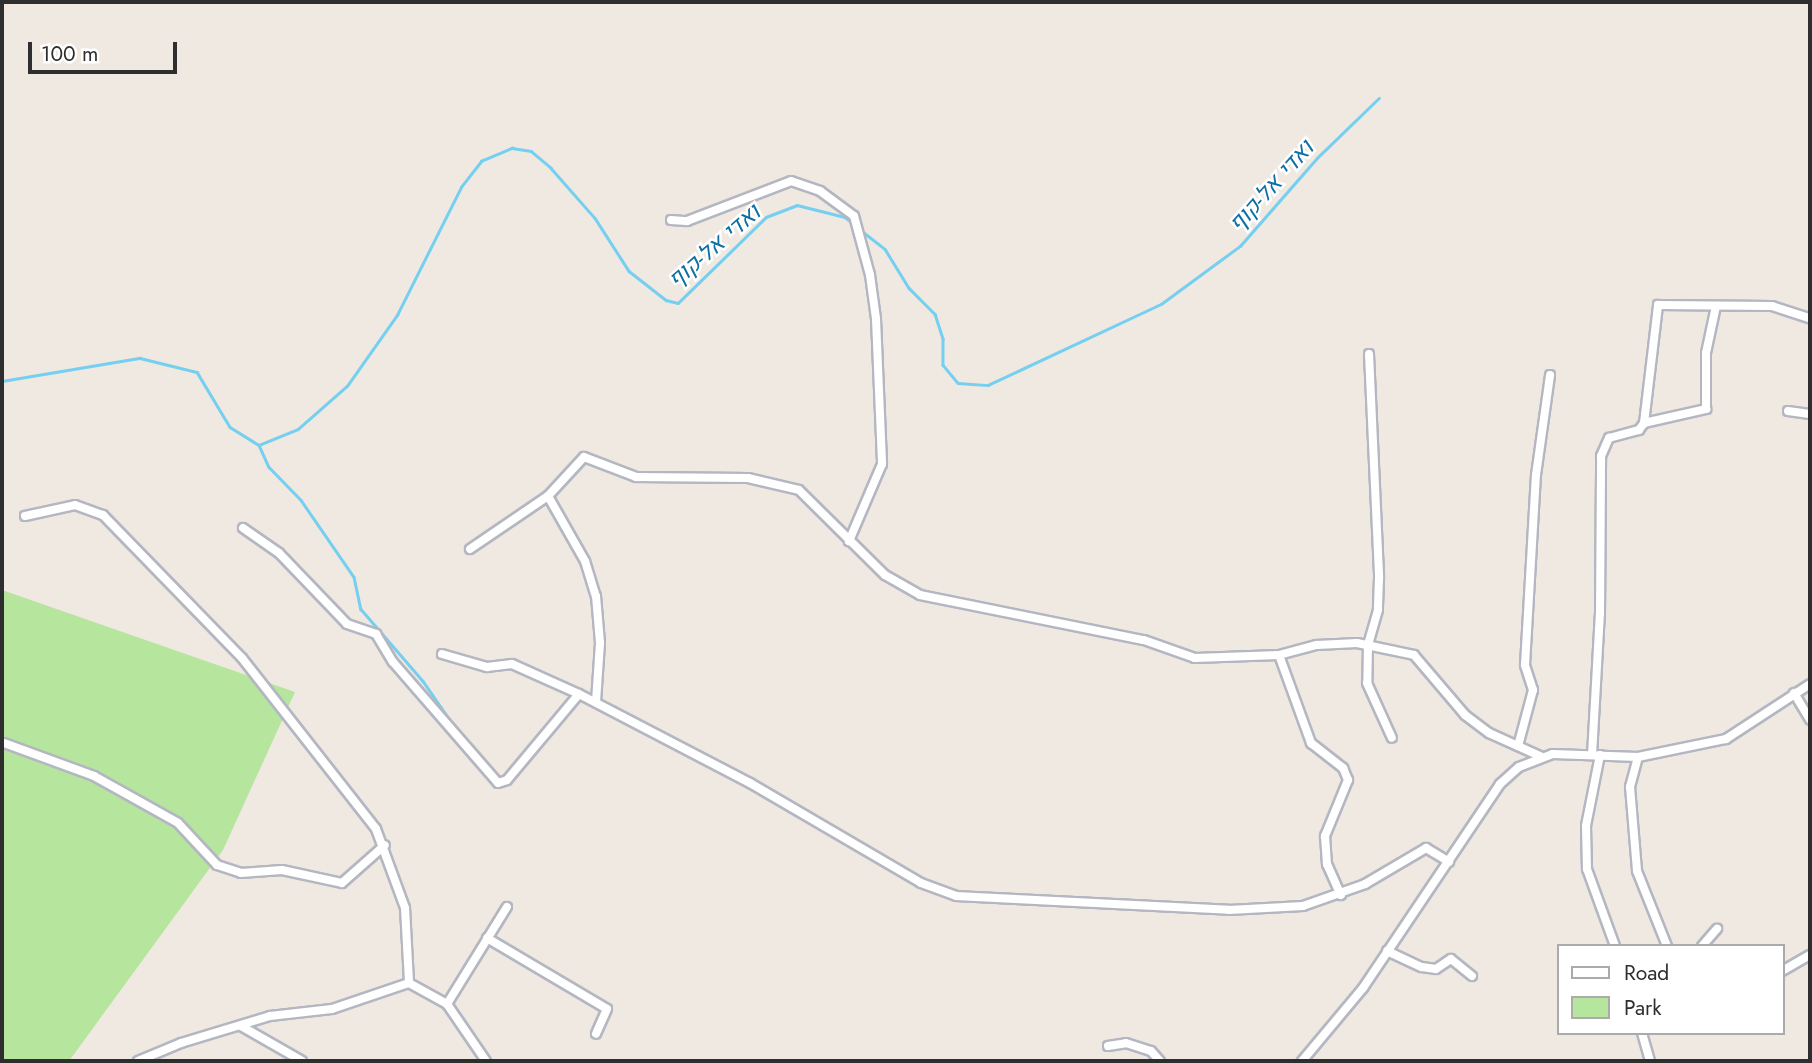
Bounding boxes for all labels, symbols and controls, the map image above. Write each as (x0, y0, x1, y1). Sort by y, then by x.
scale bar (32, 28, 180, 72)
text: 100 m (41, 39, 98, 69)
water label: ואדי אל-קוף (1223, 135, 1319, 237)
water label: ואדי אל-קוף (662, 198, 766, 294)
legend (1556, 944, 1784, 1035)
text: Road (1624, 958, 1669, 988)
text: Park (1624, 993, 1661, 1023)

